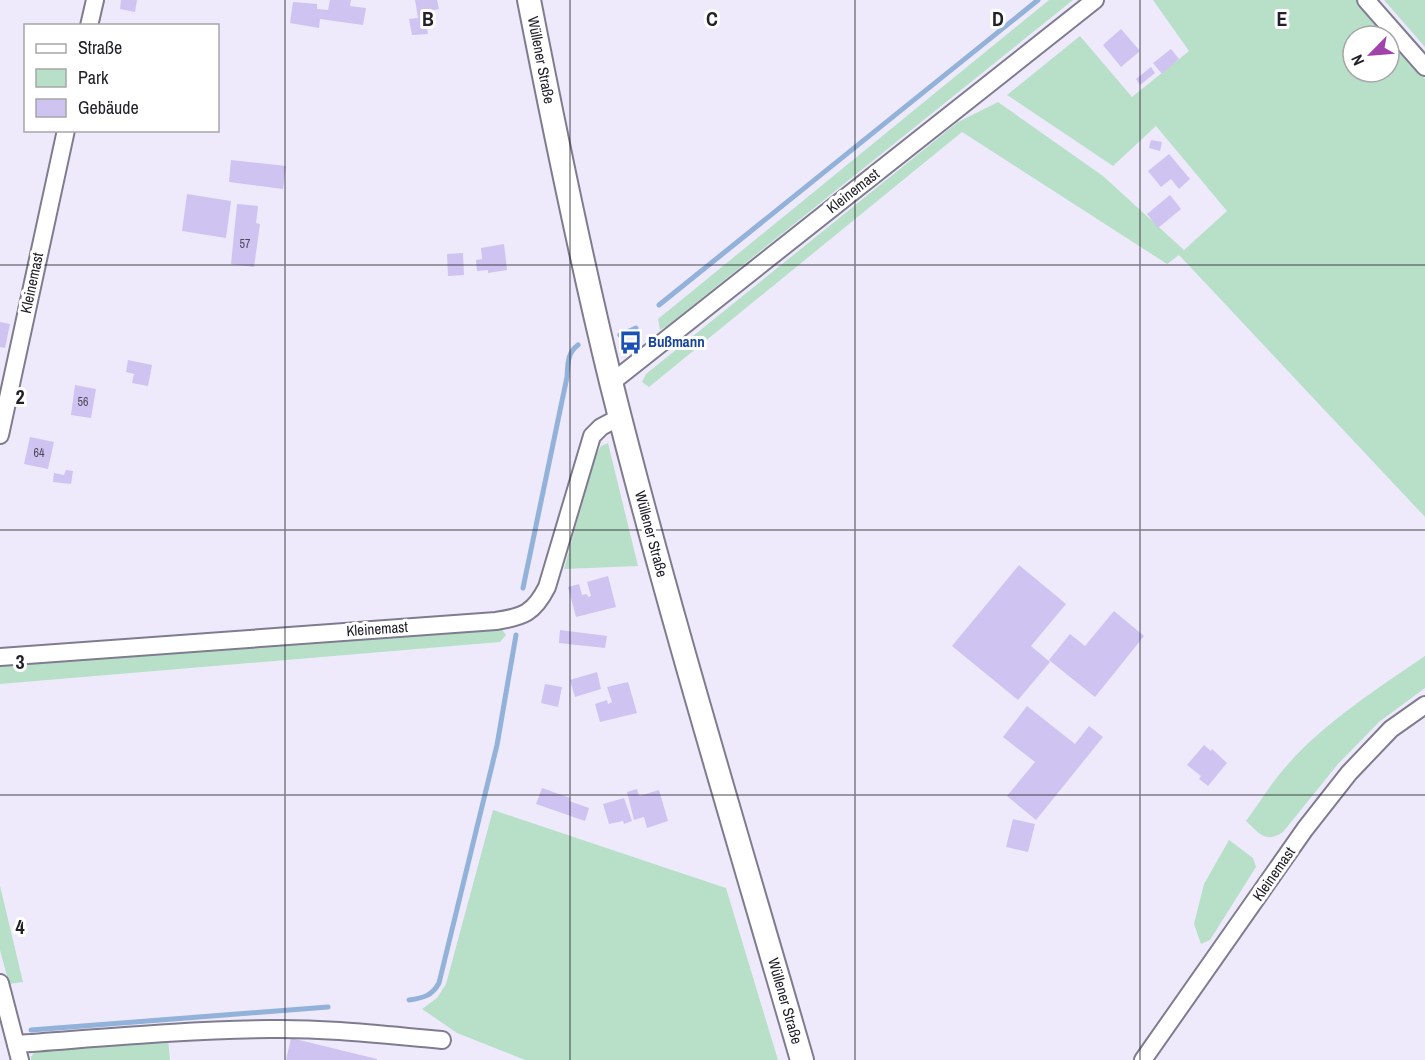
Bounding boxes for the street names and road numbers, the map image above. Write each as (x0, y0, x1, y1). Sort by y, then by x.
street label: Wüllener Straße (523, 14, 560, 106)
street label: Kleinemast (822, 163, 884, 218)
street label: Kleinemast (15, 250, 48, 315)
street label: Wüllener Straße (630, 488, 673, 580)
street label: Kleinemast (346, 616, 409, 641)
street label: Kleinemast (1247, 842, 1300, 905)
street label: Wüllener Straße (763, 955, 808, 1047)

